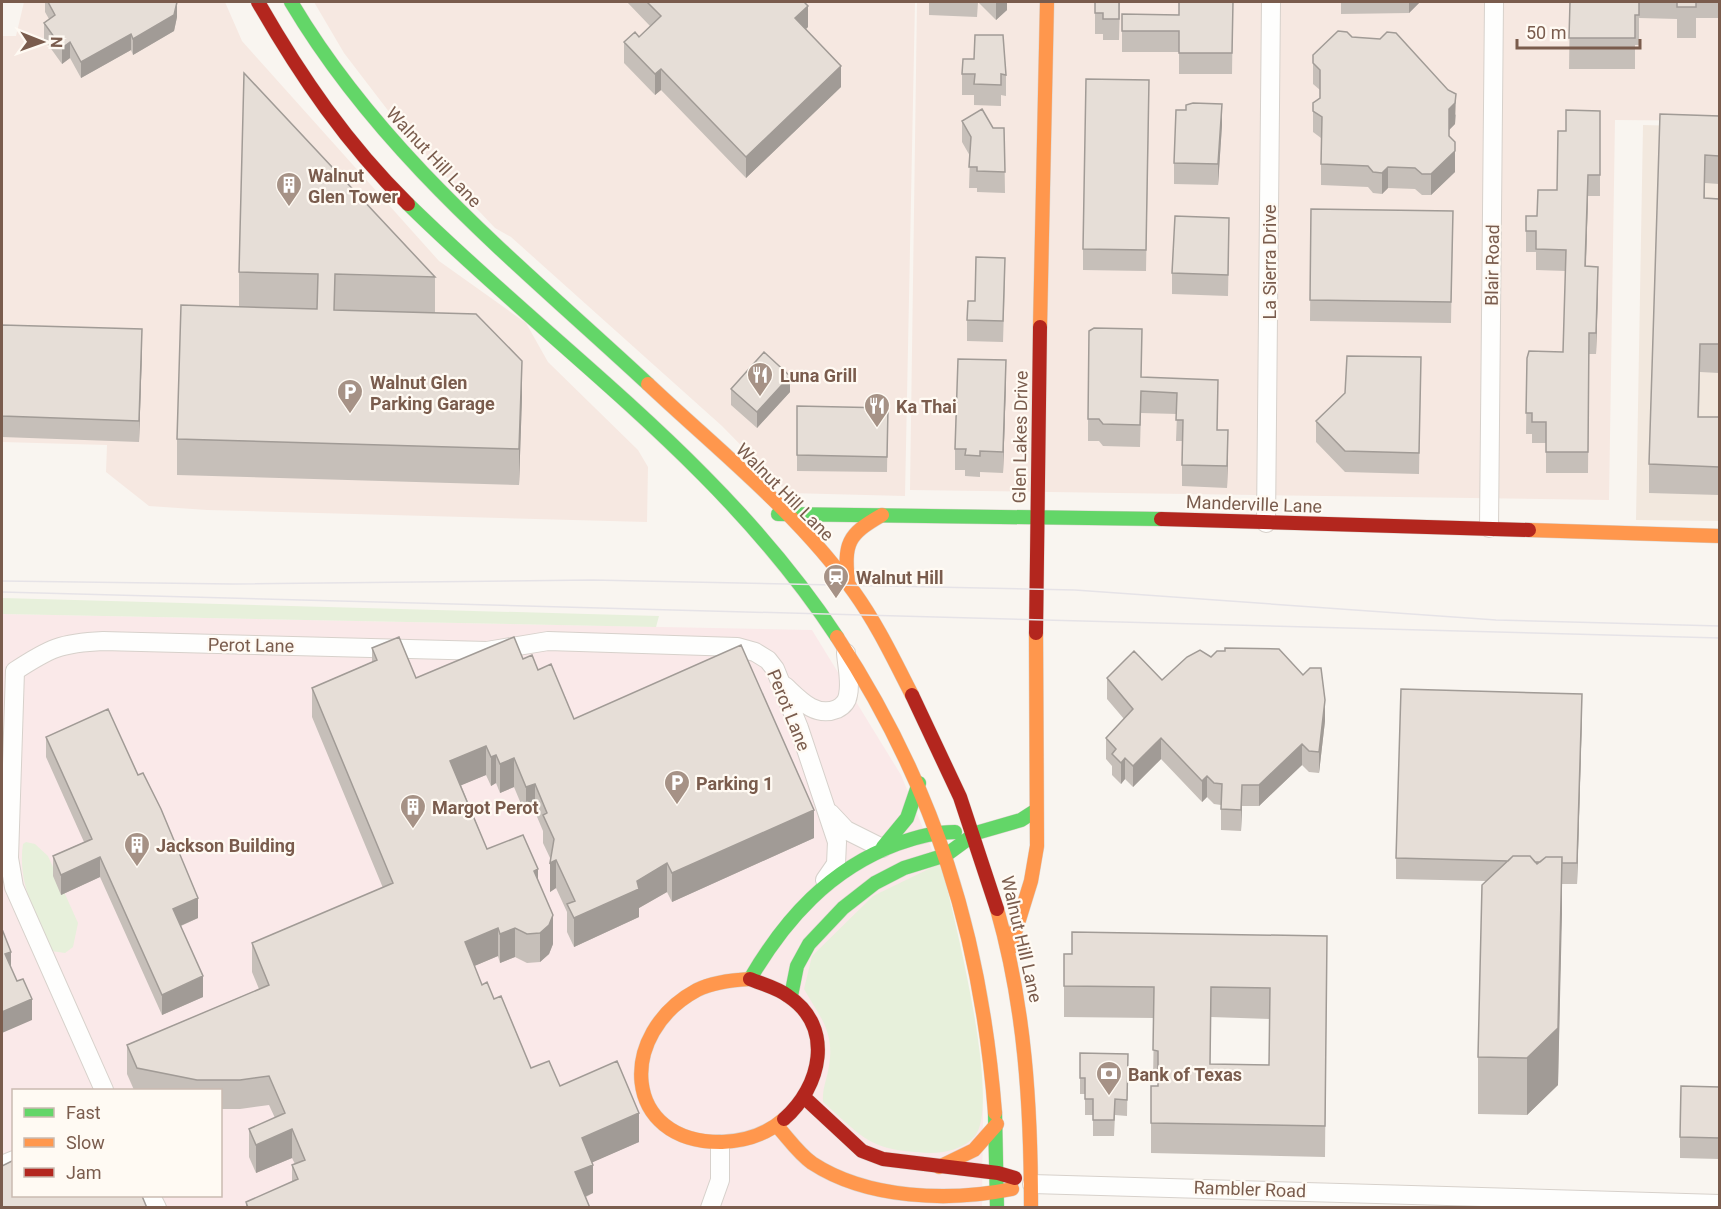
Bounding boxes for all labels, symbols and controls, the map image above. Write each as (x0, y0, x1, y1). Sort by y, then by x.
north arrow (12, 12, 72, 72)
scale bar (1517, 12, 1640, 50)
text: 50 m (1526, 22, 1566, 43)
text: N (47, 36, 66, 48)
street label: Walnut Hill Lane (382, 102, 486, 212)
place label: Walnut Glen Tower (308, 165, 399, 207)
building icon: Walnut Glen Tower (274, 170, 304, 208)
street label: La Sierra Drive (1259, 204, 1280, 320)
street label: Blair Road (1481, 224, 1503, 306)
restaurant icon: Luna Grill (745, 360, 775, 398)
place label: Luna Grill (780, 365, 857, 386)
street label: Glen Lakes Drive (1008, 370, 1032, 504)
place label: Walnut Glen Parking Garage (370, 372, 495, 414)
parking icon: Walnut Glen Parking Garage (335, 377, 365, 415)
restaurant icon: Ka Thai (862, 391, 892, 429)
place label: Ka Thai (896, 396, 957, 417)
street label: Walnut Hill Lane (732, 439, 838, 545)
street label: Manderville Lane (1186, 491, 1322, 517)
station icon: Walnut Hill (821, 562, 851, 600)
place label: Walnut Hill (856, 567, 944, 588)
street label: Perot Lane (208, 634, 294, 656)
street label: Perot Lane (763, 666, 815, 754)
parking icon: Parking 1 (662, 768, 692, 806)
place label: Parking 1 (696, 773, 773, 794)
building icon: Margot Perot (398, 792, 428, 830)
place label: Margot Perot (432, 797, 539, 818)
building icon: Jackson Building (122, 830, 152, 868)
place label: Jackson Building (156, 835, 295, 856)
street label: Walnut Hill Lane (997, 874, 1047, 1004)
bank icon: Bank of Texas (1094, 1059, 1124, 1097)
place label: Bank of Texas (1128, 1064, 1242, 1085)
legend (12, 1089, 222, 1197)
text: Fast (66, 1102, 101, 1123)
text: Slow (66, 1132, 105, 1153)
text: Jam (66, 1162, 102, 1183)
street label: Rambler Road (1193, 1177, 1307, 1201)

